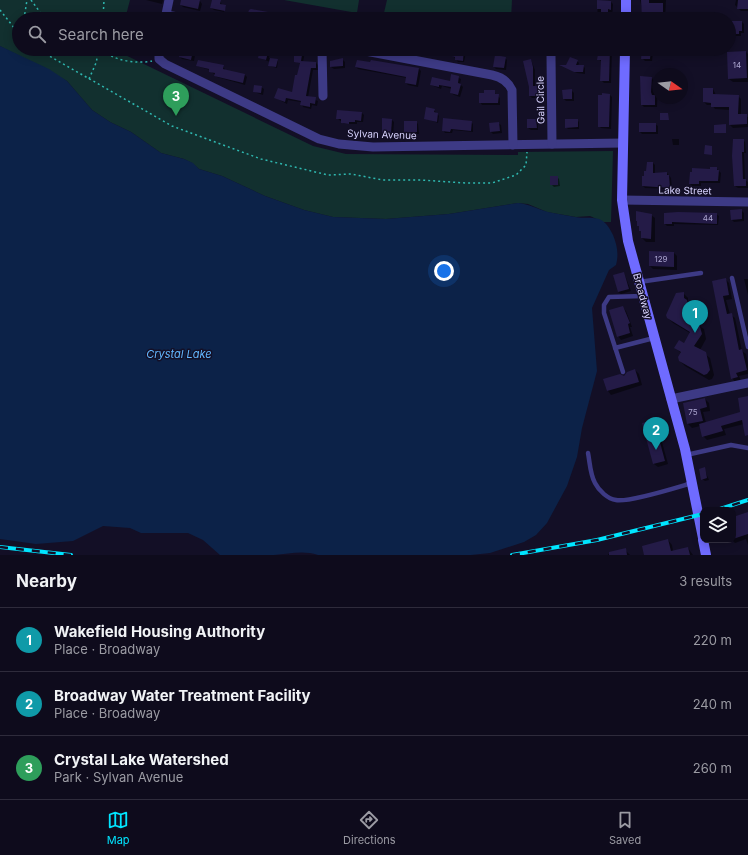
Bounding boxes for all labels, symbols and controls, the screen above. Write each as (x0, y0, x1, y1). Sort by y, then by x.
search box (12, 12, 736, 56)
icon: search (26, 23, 48, 45)
text: Search here (58, 25, 144, 44)
house number: 14 (733, 60, 741, 70)
north arrow (652, 68, 688, 104)
street label: Gail Circle (534, 76, 546, 124)
pin: 3 (163, 83, 189, 116)
street label: Sylvan Avenue (347, 127, 417, 141)
street label: Lake Street (658, 184, 713, 196)
house number: 44 (703, 213, 713, 223)
house number: 129 (654, 254, 668, 264)
your location (434, 261, 454, 281)
street label: Broadway (631, 272, 655, 321)
pin: 1 (682, 300, 708, 333)
water label: Crystal Lake (146, 347, 212, 361)
house number: 75 (688, 407, 698, 417)
pin: 2 (643, 417, 669, 450)
map controls (700, 507, 736, 543)
button: layers (700, 507, 736, 543)
text: Nearby (16, 571, 77, 591)
text: 3 results (679, 573, 732, 589)
text: Wakefield Housing Authority (54, 622, 265, 641)
text: 1 (26, 632, 32, 648)
text: 220 m (693, 632, 732, 648)
text: Place · Broadway (54, 641, 160, 657)
text: Broadway Water Treatment Facility (54, 686, 311, 705)
text: 2 (25, 696, 33, 712)
text: 240 m (693, 696, 732, 712)
text: Place · Broadway (54, 705, 160, 721)
text: Crystal Lake Watershed (54, 750, 229, 769)
text: 3 (25, 760, 33, 776)
text: 260 m (693, 760, 732, 776)
text: Park · Sylvan Avenue (54, 769, 183, 785)
tab: Map (107, 809, 130, 847)
tab: Directions (343, 809, 396, 847)
tab: Saved (609, 809, 641, 847)

